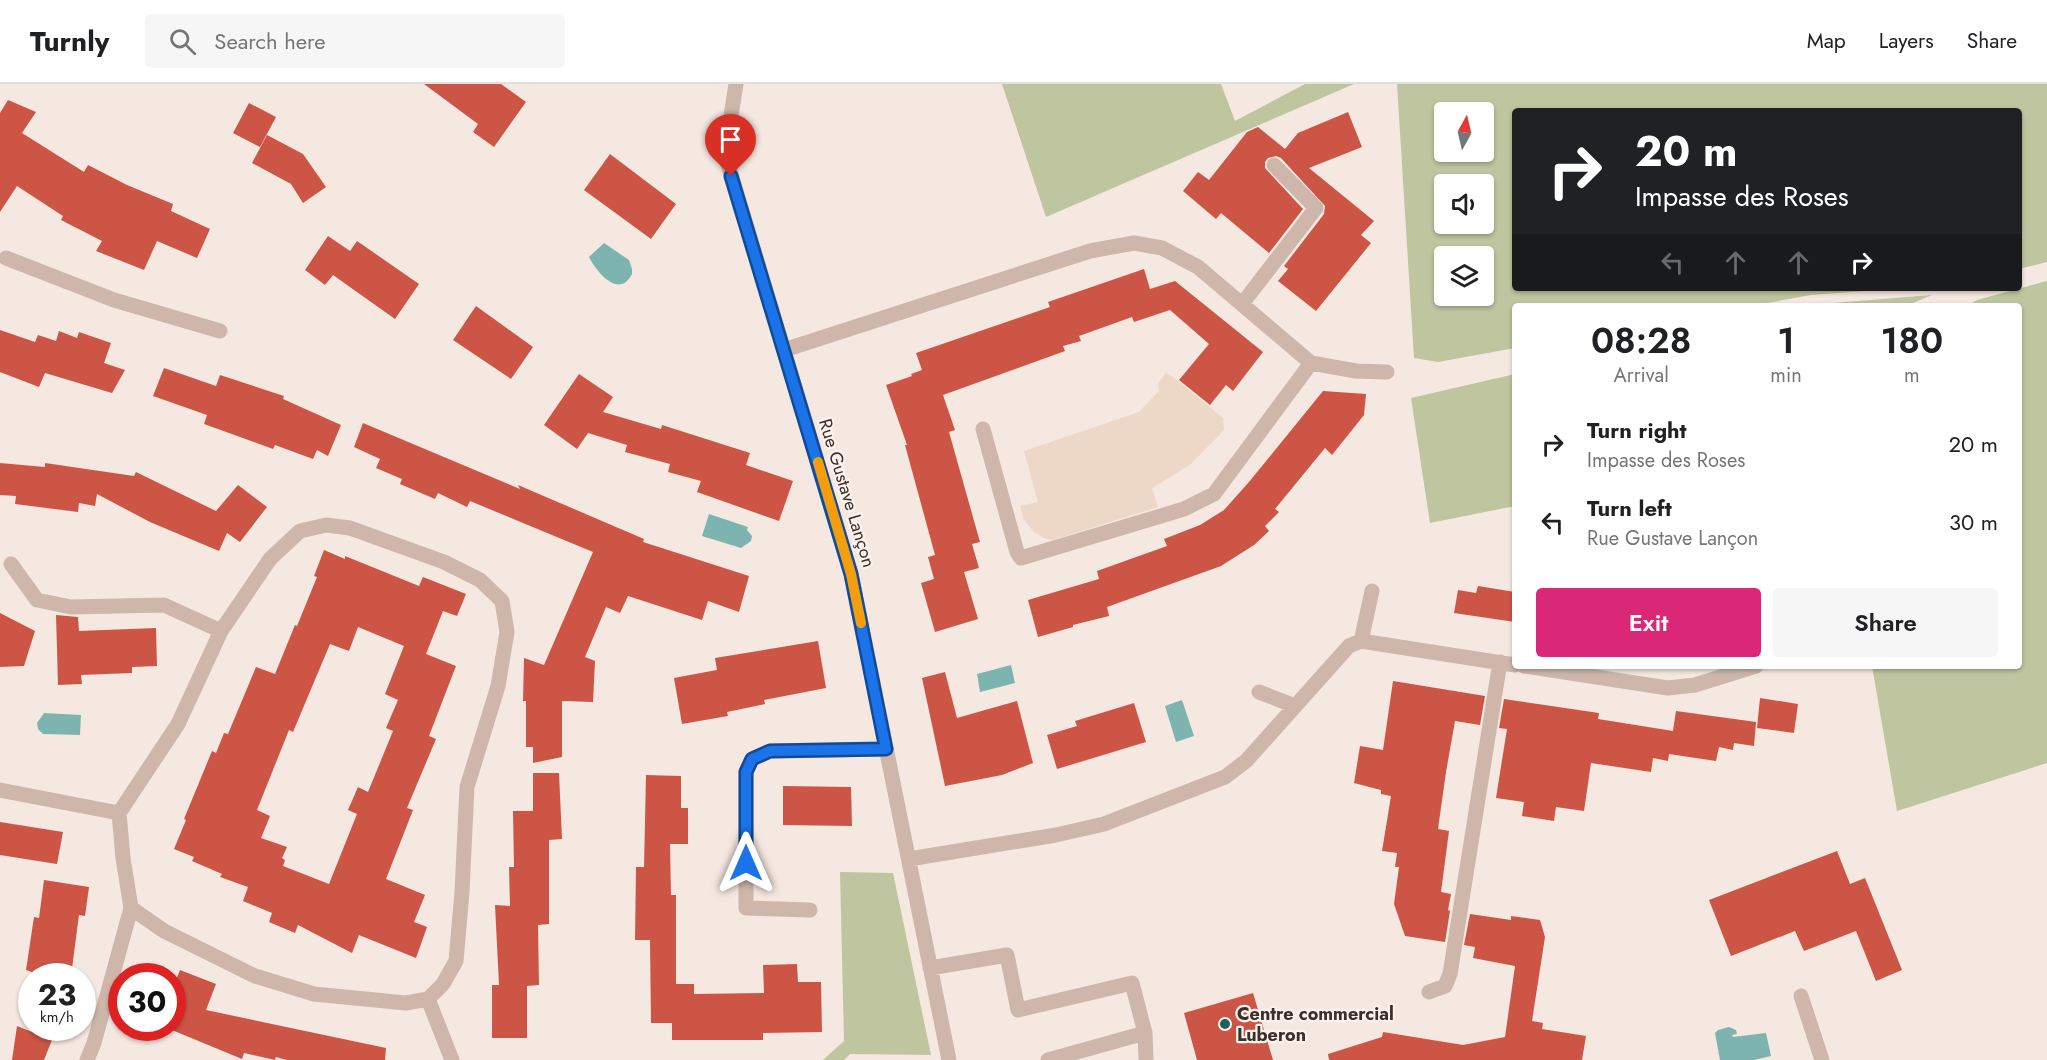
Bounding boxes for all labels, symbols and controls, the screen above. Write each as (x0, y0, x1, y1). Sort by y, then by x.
search box (145, 14, 565, 68)
text: Turnly (30, 21, 109, 62)
icon: search (166, 25, 199, 58)
text: Search here (214, 25, 326, 57)
text: Map (1807, 26, 1846, 56)
text: Layers (1879, 26, 1934, 56)
text: Share (1967, 26, 2017, 56)
north arrow (1434, 102, 1494, 162)
map controls (1434, 102, 1494, 306)
pin (705, 114, 756, 176)
text: 20 m (1635, 121, 1737, 182)
icon: arrive (714, 123, 747, 156)
icon: right (1536, 132, 1614, 210)
button: sound (1434, 174, 1494, 234)
text: Impasse des Roses (1635, 177, 1849, 216)
button: layers (1434, 246, 1494, 306)
icon: left (1656, 246, 1689, 279)
icon: ahead (1719, 246, 1752, 279)
icon: ahead (1782, 246, 1815, 279)
icon: right (1845, 246, 1878, 279)
text: 08:28 (1591, 314, 1691, 366)
text: 1 (1777, 314, 1795, 366)
text: 180 (1881, 314, 1943, 366)
text: Arrival (1614, 361, 1669, 390)
text: min (1770, 361, 1802, 390)
text: m (1904, 361, 1920, 390)
text: Turn right (1587, 414, 1687, 446)
street label: Rue Gustave Lançon (812, 415, 882, 571)
icon: right (1536, 428, 1569, 461)
text: 20 m (1949, 428, 1998, 460)
text: Impasse des Roses (1587, 446, 1745, 475)
text: Turn left (1587, 492, 1672, 524)
icon: left (1536, 506, 1569, 539)
text: 30 m (1949, 506, 1998, 538)
text: Rue Gustave Lançon (1587, 524, 1758, 553)
button: Exit (1536, 588, 1761, 657)
button: Share (1773, 588, 1998, 657)
position arrow (714, 831, 778, 895)
speed limit sign: 30 (108, 963, 186, 1041)
text: 23 (38, 973, 76, 1016)
place label: Centre commercial Luberon (1237, 1001, 1394, 1048)
text: km/h (40, 1006, 74, 1028)
marker: Centre commercial Luberon (1218, 1017, 1232, 1031)

